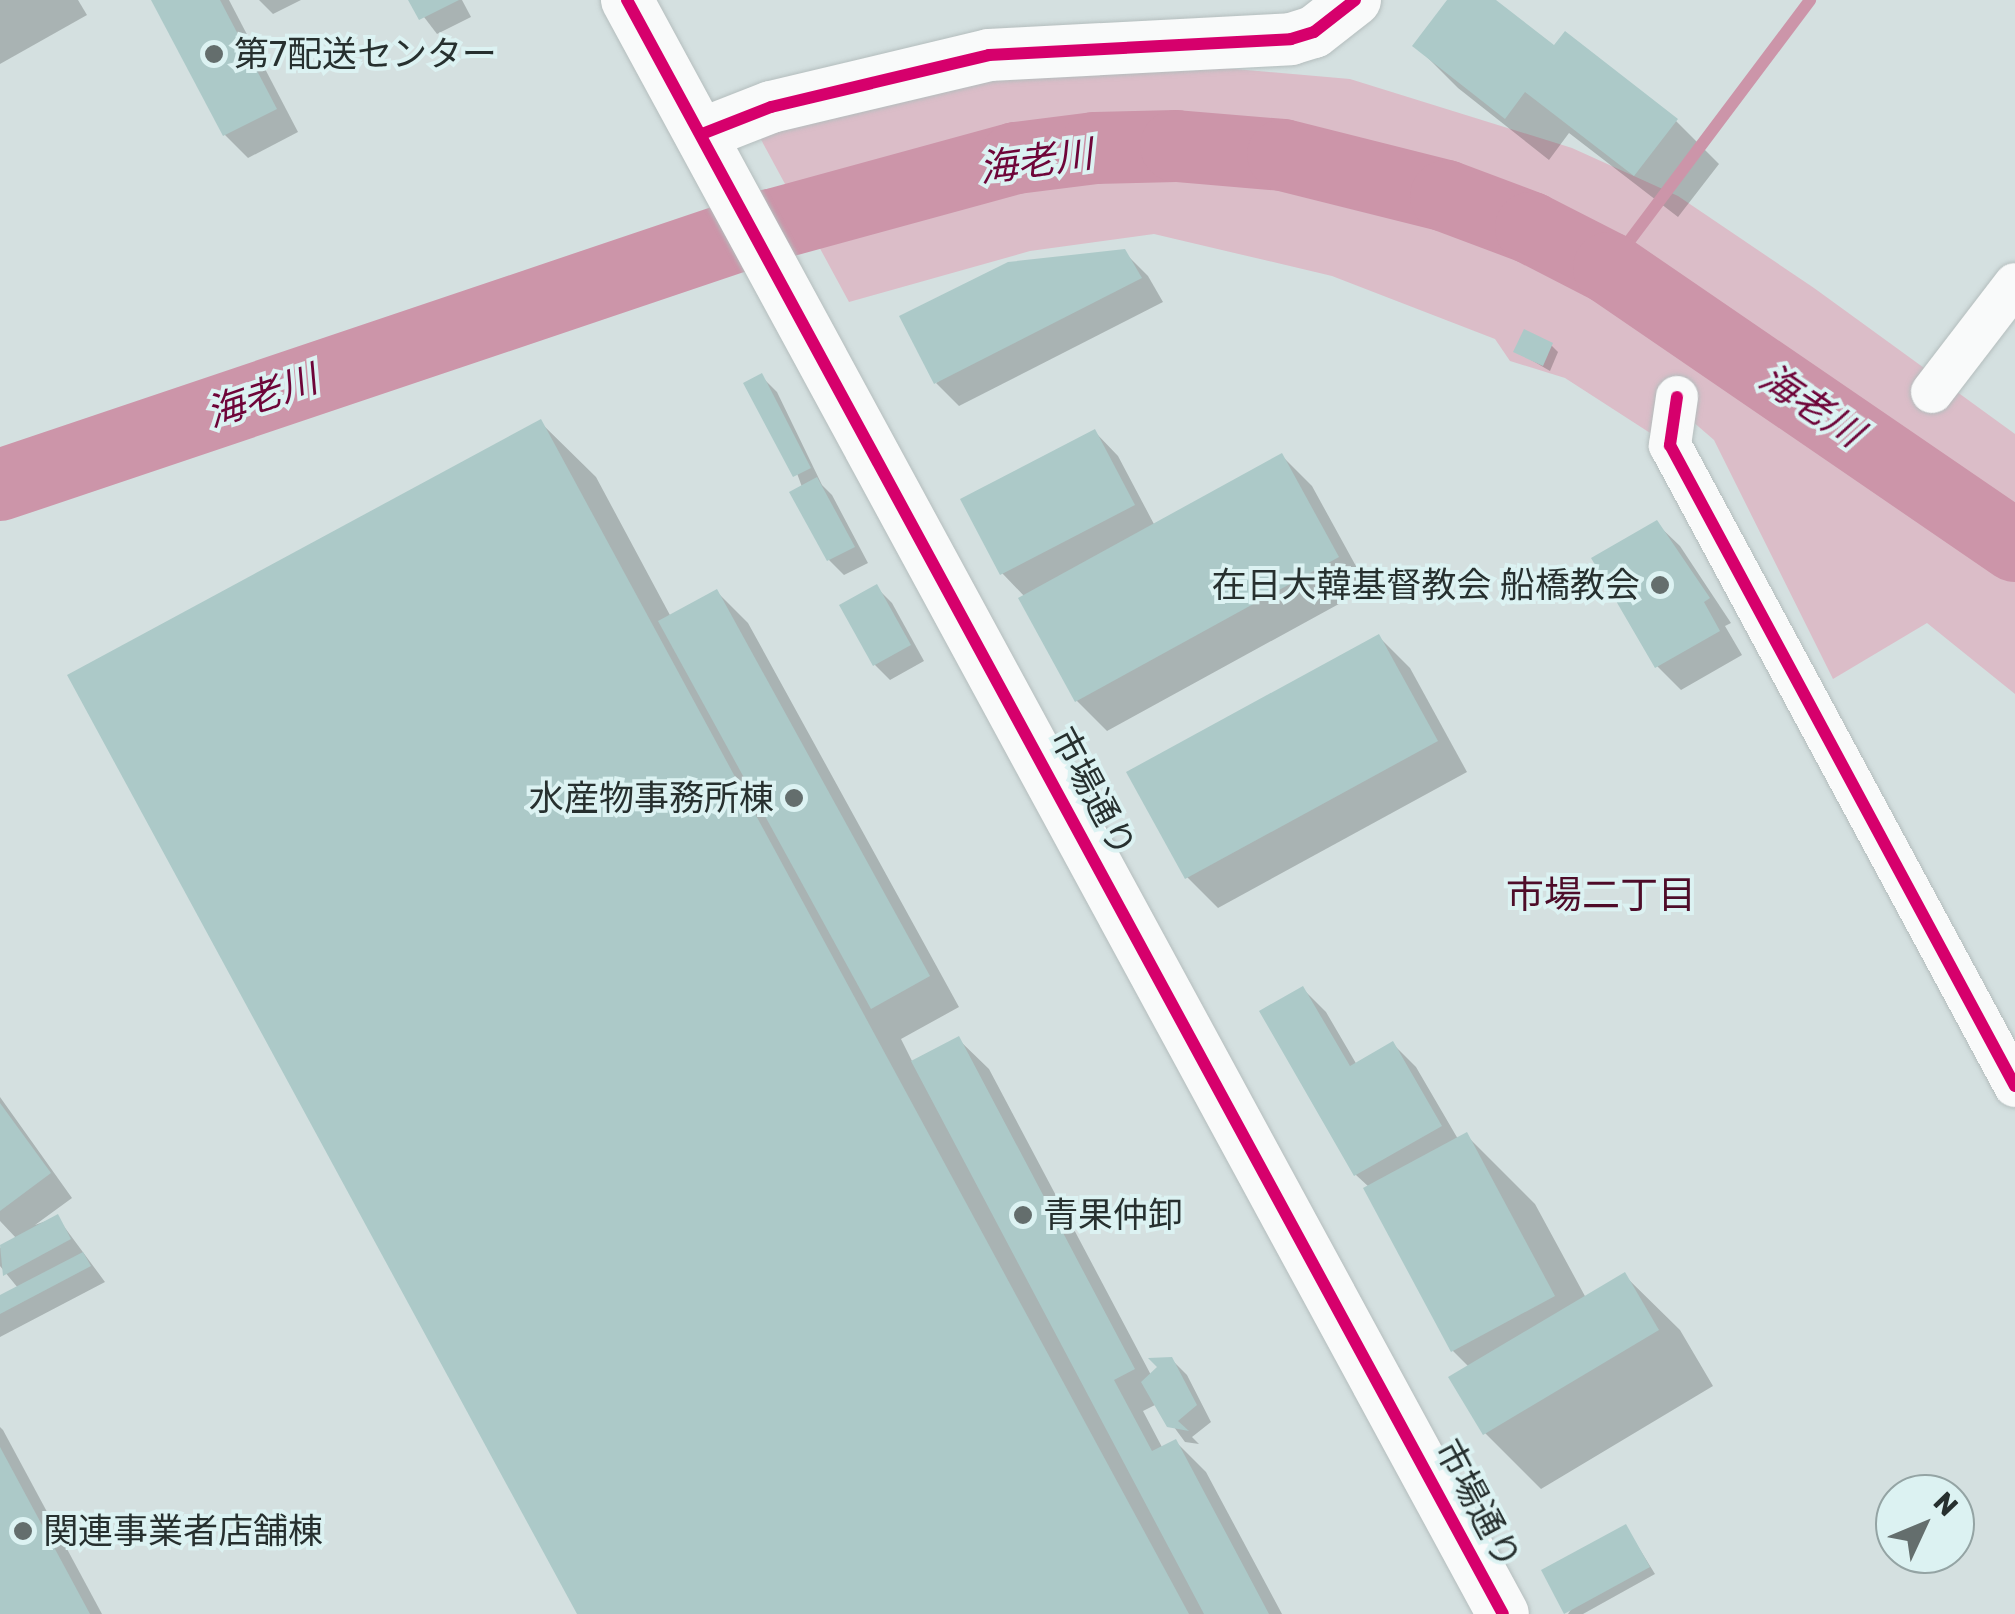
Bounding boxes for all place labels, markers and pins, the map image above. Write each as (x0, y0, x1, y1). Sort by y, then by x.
place label: 第7配送センター (234, 33, 497, 75)
marker: 第7配送センター (203, 43, 225, 65)
place label: 在日大韓基督教会 船橋教会 (1211, 564, 1640, 606)
marker: 在日大韓基督教会 船橋教会 (1649, 574, 1671, 596)
place label: 水産物事務所棟 (529, 777, 774, 819)
marker: 水産物事務所棟 (783, 787, 805, 809)
place label: 青果仲卸 (1043, 1194, 1183, 1236)
marker: 青果仲卸 (1012, 1204, 1034, 1226)
place label: 関連事業者店舗棟 (43, 1510, 323, 1552)
marker: 関連事業者店舗棟 (12, 1520, 34, 1542)

